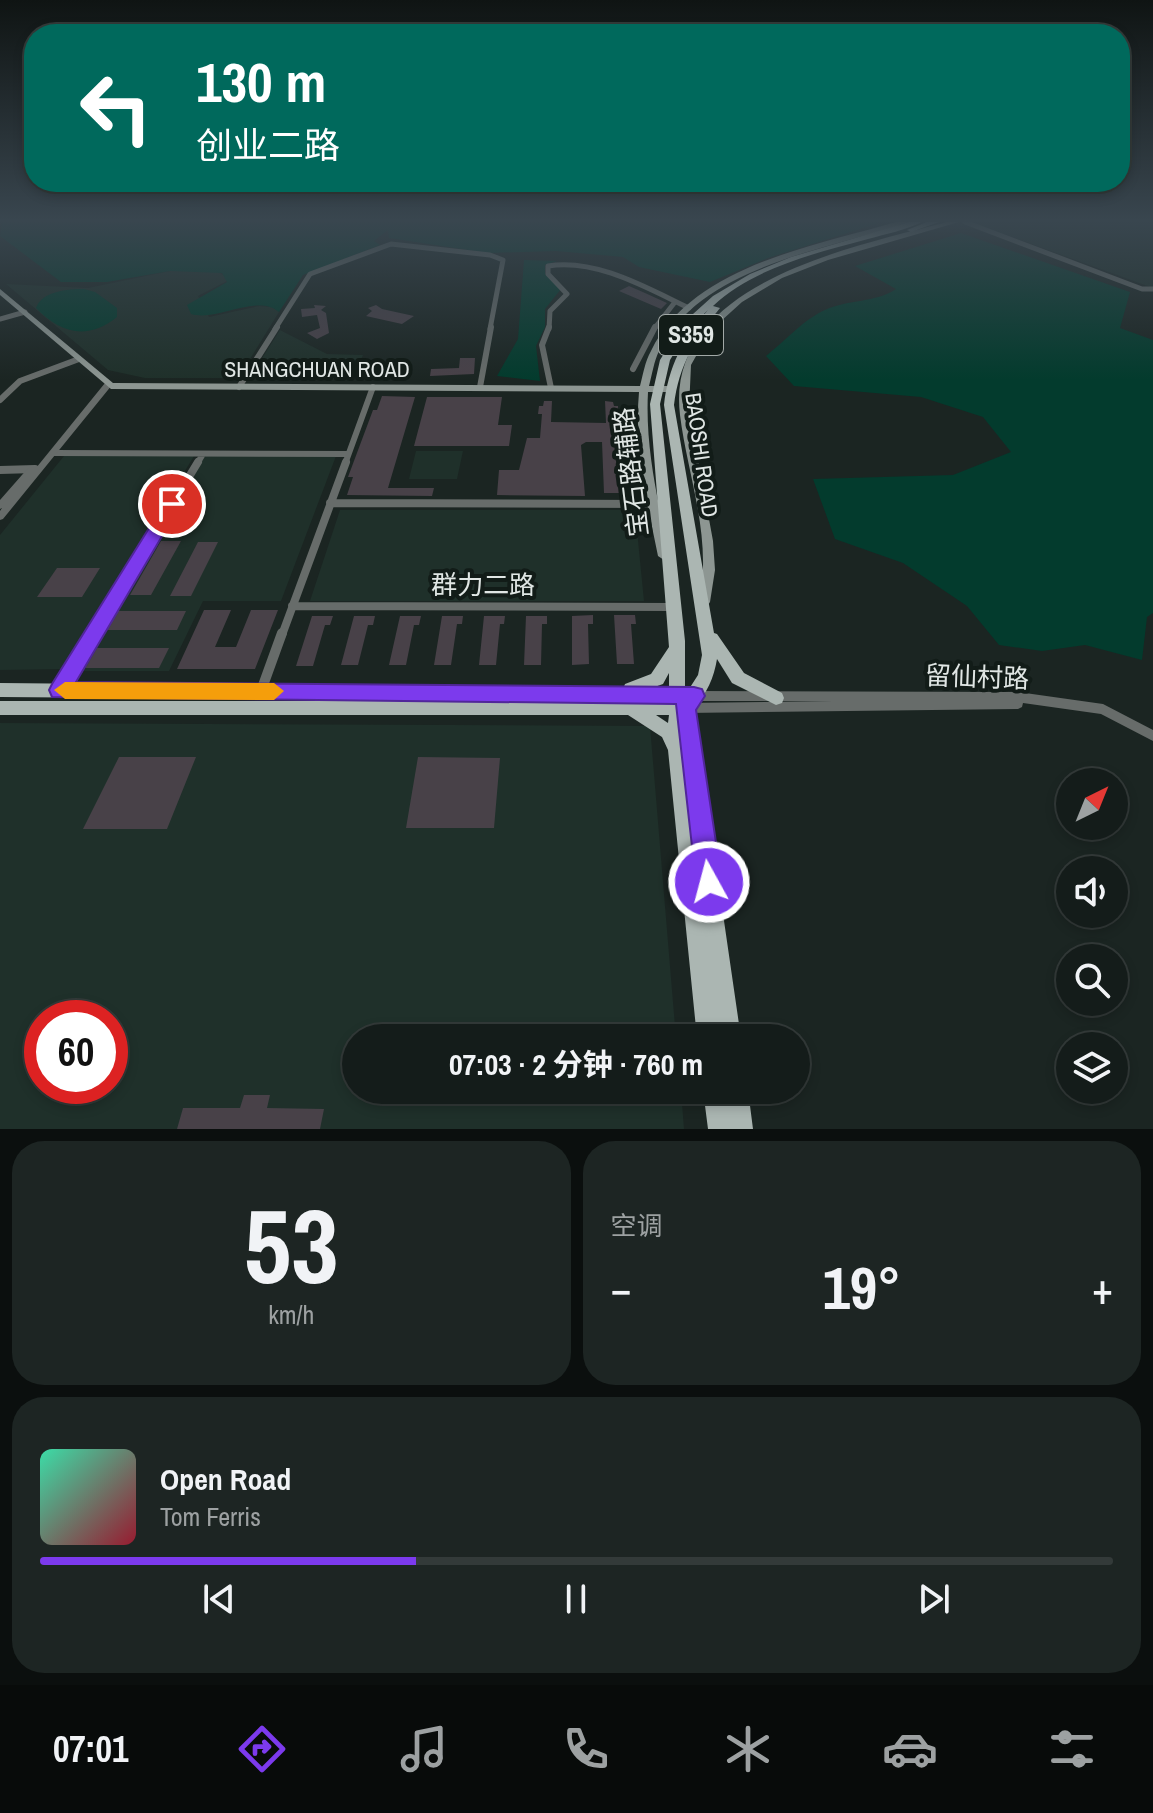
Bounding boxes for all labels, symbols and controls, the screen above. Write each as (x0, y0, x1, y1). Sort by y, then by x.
text: 130 m (196, 44, 326, 119)
icon: left (64, 56, 168, 160)
text: 创业二路 (196, 121, 340, 169)
road number: S359 (659, 315, 723, 355)
street label: SHANGCHUAN ROAD (224, 354, 410, 384)
street label: BAOSHI ROAD (678, 391, 726, 519)
street label: 宝石路辅路 (605, 405, 656, 539)
pin (138, 470, 206, 538)
icon: arrive (150, 482, 194, 526)
street label: 群力二路 (431, 567, 535, 602)
street label: 留仙村路 (924, 657, 1030, 696)
north arrow (1056, 768, 1128, 840)
map controls (1056, 768, 1128, 1104)
position arrow (667, 840, 751, 924)
button: sound (1056, 856, 1128, 928)
button: search (1056, 944, 1128, 1016)
speed limit sign: 60 (24, 1000, 128, 1104)
button: layers (1056, 1032, 1128, 1104)
text: 07:03 · 2 分钟 · 760 m (449, 1044, 703, 1084)
text: 53 (244, 1175, 339, 1315)
text: 空调 (611, 1208, 663, 1243)
text: 19° (822, 1247, 901, 1328)
text: − (611, 1258, 632, 1318)
text: + (1092, 1258, 1113, 1318)
text: km/h (268, 1297, 314, 1332)
text: Open Road (160, 1459, 291, 1499)
text: Tom Ferris (160, 1499, 261, 1534)
icon: previous (197, 1577, 241, 1621)
icon: pause (554, 1577, 598, 1621)
icon: next (912, 1577, 956, 1621)
icon: directions (234, 1721, 290, 1777)
icon: music (396, 1721, 452, 1777)
icon: phone (558, 1721, 614, 1777)
icon: climate (720, 1721, 776, 1777)
icon: car (882, 1721, 938, 1777)
icon: filters (1044, 1721, 1100, 1777)
text: 07:01 (53, 1725, 128, 1773)

